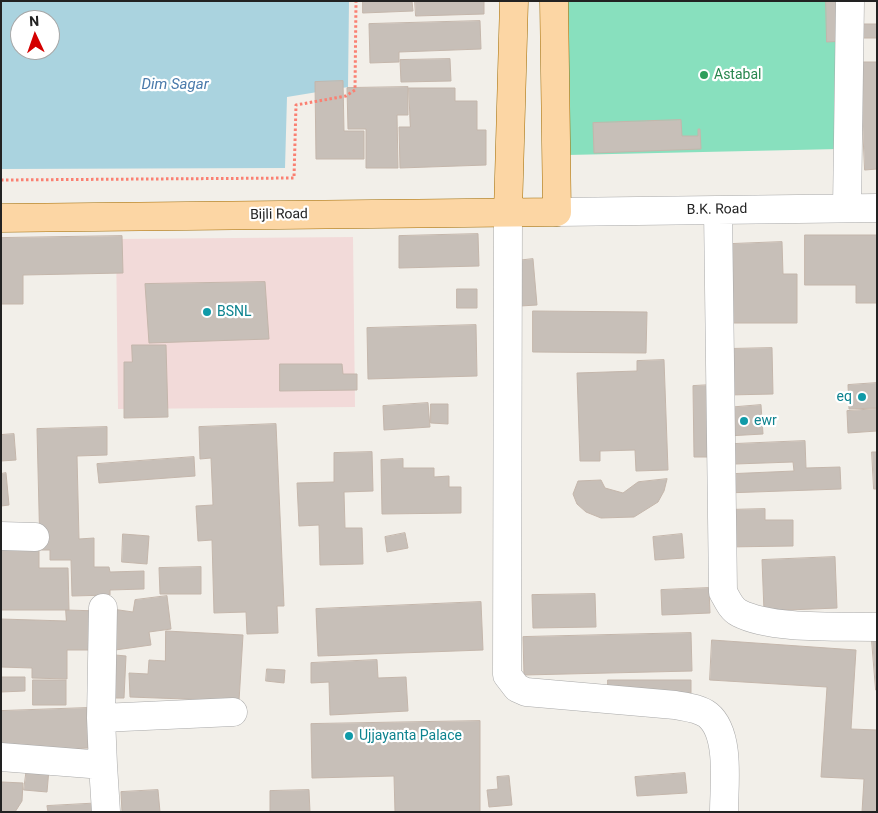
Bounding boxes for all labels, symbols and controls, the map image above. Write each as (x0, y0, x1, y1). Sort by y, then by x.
north arrow (10, 10, 60, 60)
text: N (29, 13, 40, 29)
place label: Astabal (714, 67, 761, 83)
marker: Astabal (698, 69, 710, 81)
water label: Dim Sagar (141, 76, 209, 94)
street label: B.K. Road (687, 201, 747, 219)
street label: Bijli Road (250, 206, 308, 224)
place label: BSNL (217, 304, 252, 320)
marker: BSNL (201, 306, 213, 318)
place label: eq (837, 389, 852, 405)
marker: eq (856, 391, 868, 403)
place label: ewr (754, 413, 777, 429)
marker: ewr (738, 415, 750, 427)
place label: Ujjayanta Palace (359, 728, 462, 744)
marker: Ujjayanta Palace (343, 730, 355, 742)

